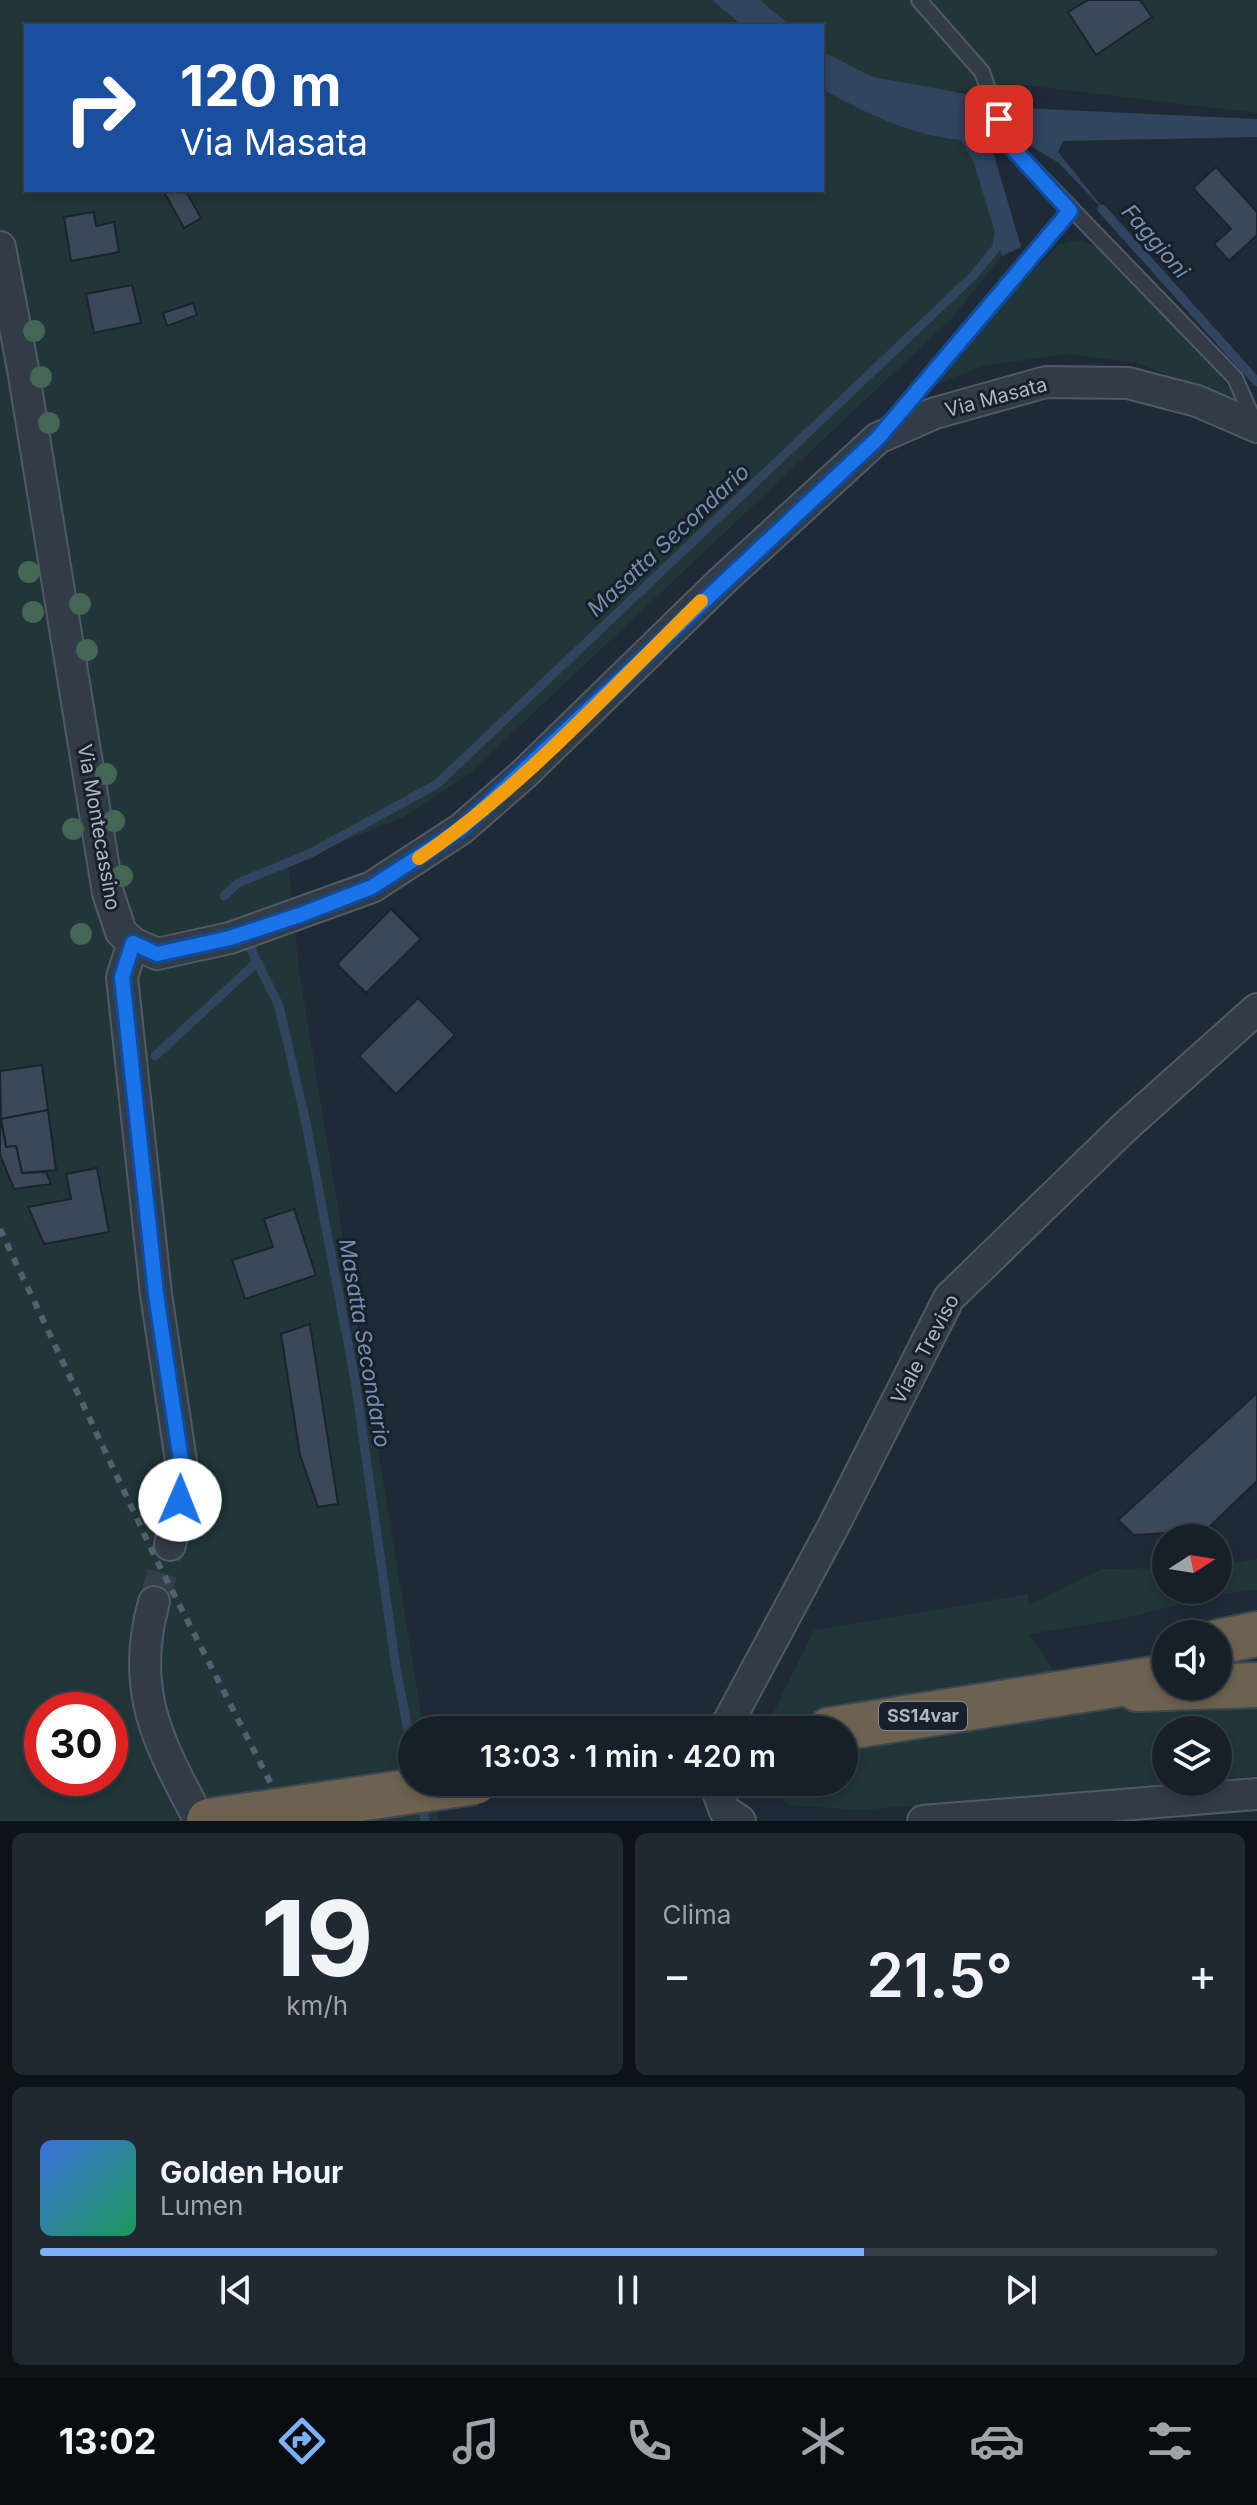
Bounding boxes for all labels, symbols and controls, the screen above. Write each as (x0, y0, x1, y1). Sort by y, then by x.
text: 120 m (180, 52, 342, 120)
icon: right (48, 56, 152, 160)
pin (965, 85, 1033, 153)
icon: arrive (977, 97, 1021, 141)
text: Via Masata (180, 120, 368, 164)
water label: Faggioni (1117, 199, 1196, 284)
street label: Via Masata (942, 372, 1050, 422)
water label: Masatta Secondario (582, 458, 754, 622)
street label: Via Montecassino (73, 742, 125, 912)
water label: Masatta Secondario (334, 1237, 396, 1449)
street label: Viale Treviso (886, 1290, 964, 1408)
position arrow (138, 1458, 222, 1542)
north arrow (1152, 1524, 1232, 1604)
map controls (1152, 1524, 1232, 1796)
button: sound (1152, 1620, 1232, 1700)
speed limit sign: 30 (24, 1692, 128, 1796)
road number: SS14var (879, 1702, 967, 1730)
button: layers (1152, 1716, 1232, 1796)
text: 13:03 · 1 min · 420 m (480, 1738, 776, 1774)
text: 19 (261, 1875, 373, 2001)
text: Clima (663, 1899, 731, 1930)
text: 21.5° (867, 1939, 1013, 2011)
text: − (663, 1948, 692, 2002)
text: + (1188, 1948, 1217, 2002)
text: km/h (286, 1990, 348, 2021)
text: Golden Hour (160, 2154, 343, 2190)
text: Lumen (160, 2190, 243, 2221)
icon: previous (214, 2268, 258, 2312)
icon: pause (606, 2268, 650, 2312)
icon: next (999, 2268, 1043, 2312)
icon: directions (274, 2413, 330, 2469)
icon: music (448, 2413, 504, 2469)
icon: phone (621, 2413, 677, 2469)
icon: climate (795, 2413, 851, 2469)
icon: car (969, 2413, 1025, 2469)
icon: filters (1142, 2413, 1198, 2469)
text: 13:02 (59, 2419, 157, 2463)

